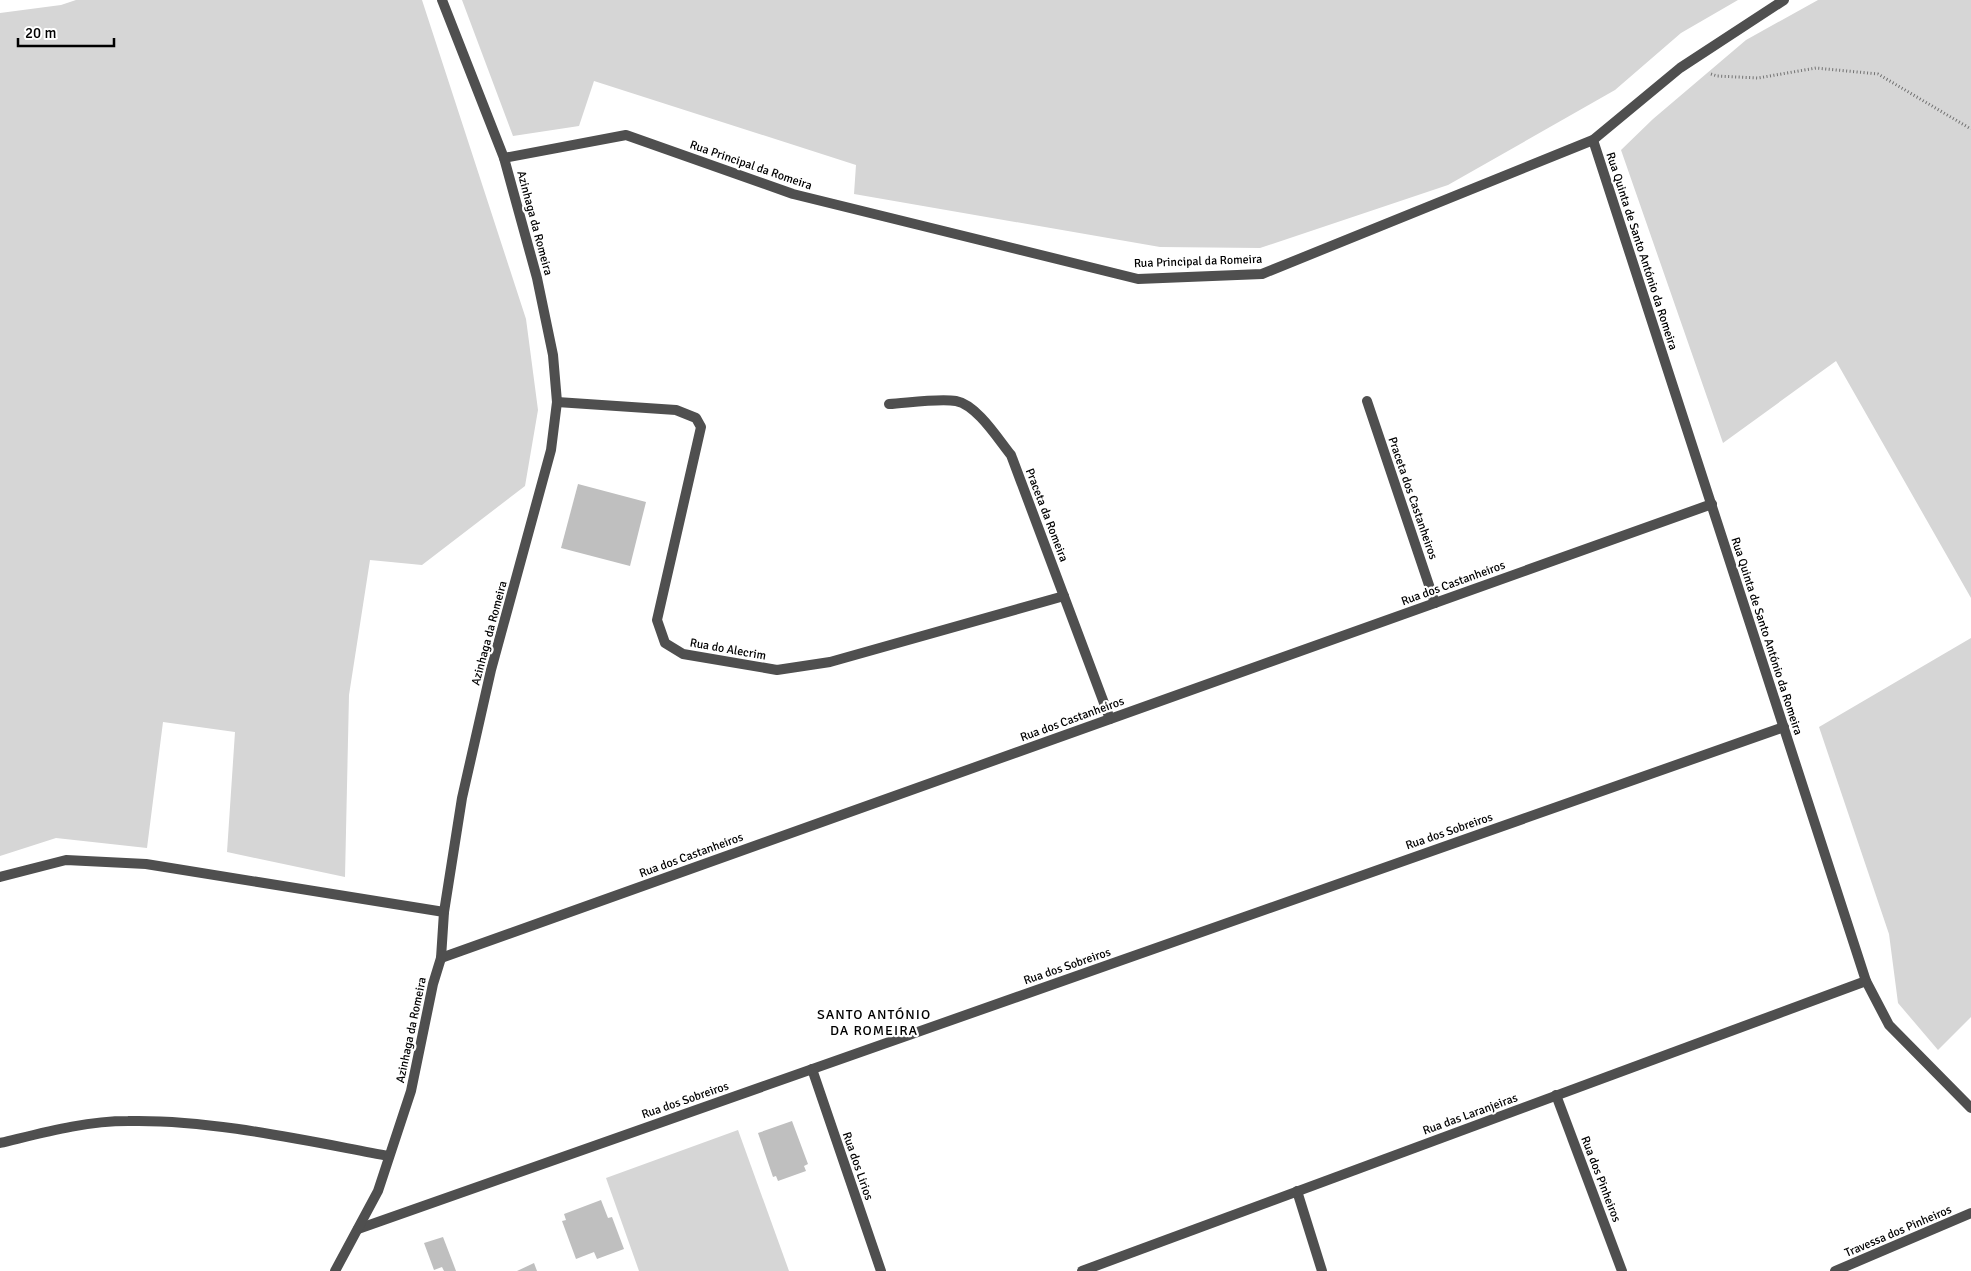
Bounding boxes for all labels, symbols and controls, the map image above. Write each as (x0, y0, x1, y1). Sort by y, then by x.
scale bar (18, 15, 114, 47)
text: 20 m (25, 24, 56, 42)
street label: Rua Principal da Romeira (688, 137, 814, 193)
street label: Rua Quinta de Santo António da Romeira (1602, 150, 1681, 352)
street label: Azinhaga da Romeira (513, 169, 556, 277)
street label: Rua Principal da Romeira (1134, 252, 1263, 271)
street label: Praceta dos Castanheiros (1384, 435, 1441, 561)
street label: Praceta da Romeira (1022, 466, 1071, 564)
street label: Rua Quinta de Santo António da Romeira (1727, 535, 1806, 737)
street label: Rua dos Castanheiros (1399, 558, 1507, 609)
street label: Azinhaga da Romeira (468, 579, 511, 687)
street label: Rua do Alecrim (689, 635, 767, 664)
street label: Rua dos Castanheiros (1018, 694, 1126, 745)
street label: Rua dos Sobreiros (1404, 810, 1495, 853)
street label: Rua dos Castanheiros (637, 830, 745, 881)
street label: Rua dos Sobreiros (1022, 945, 1113, 988)
street label: Azinhaga da Romeira (393, 976, 430, 1084)
district label: SANTO ANTÓNIO DA ROMEIRA (817, 1006, 931, 1039)
street label: Rua dos Sobreiros (640, 1079, 731, 1122)
street label: Rua das Laranjeiras (1421, 1090, 1520, 1139)
street label: Rua dos Lirios (839, 1130, 876, 1202)
street label: Rua dos Pinheiros (1577, 1134, 1624, 1224)
street label: Travessa dos Pinheiros (1842, 1202, 1954, 1261)

